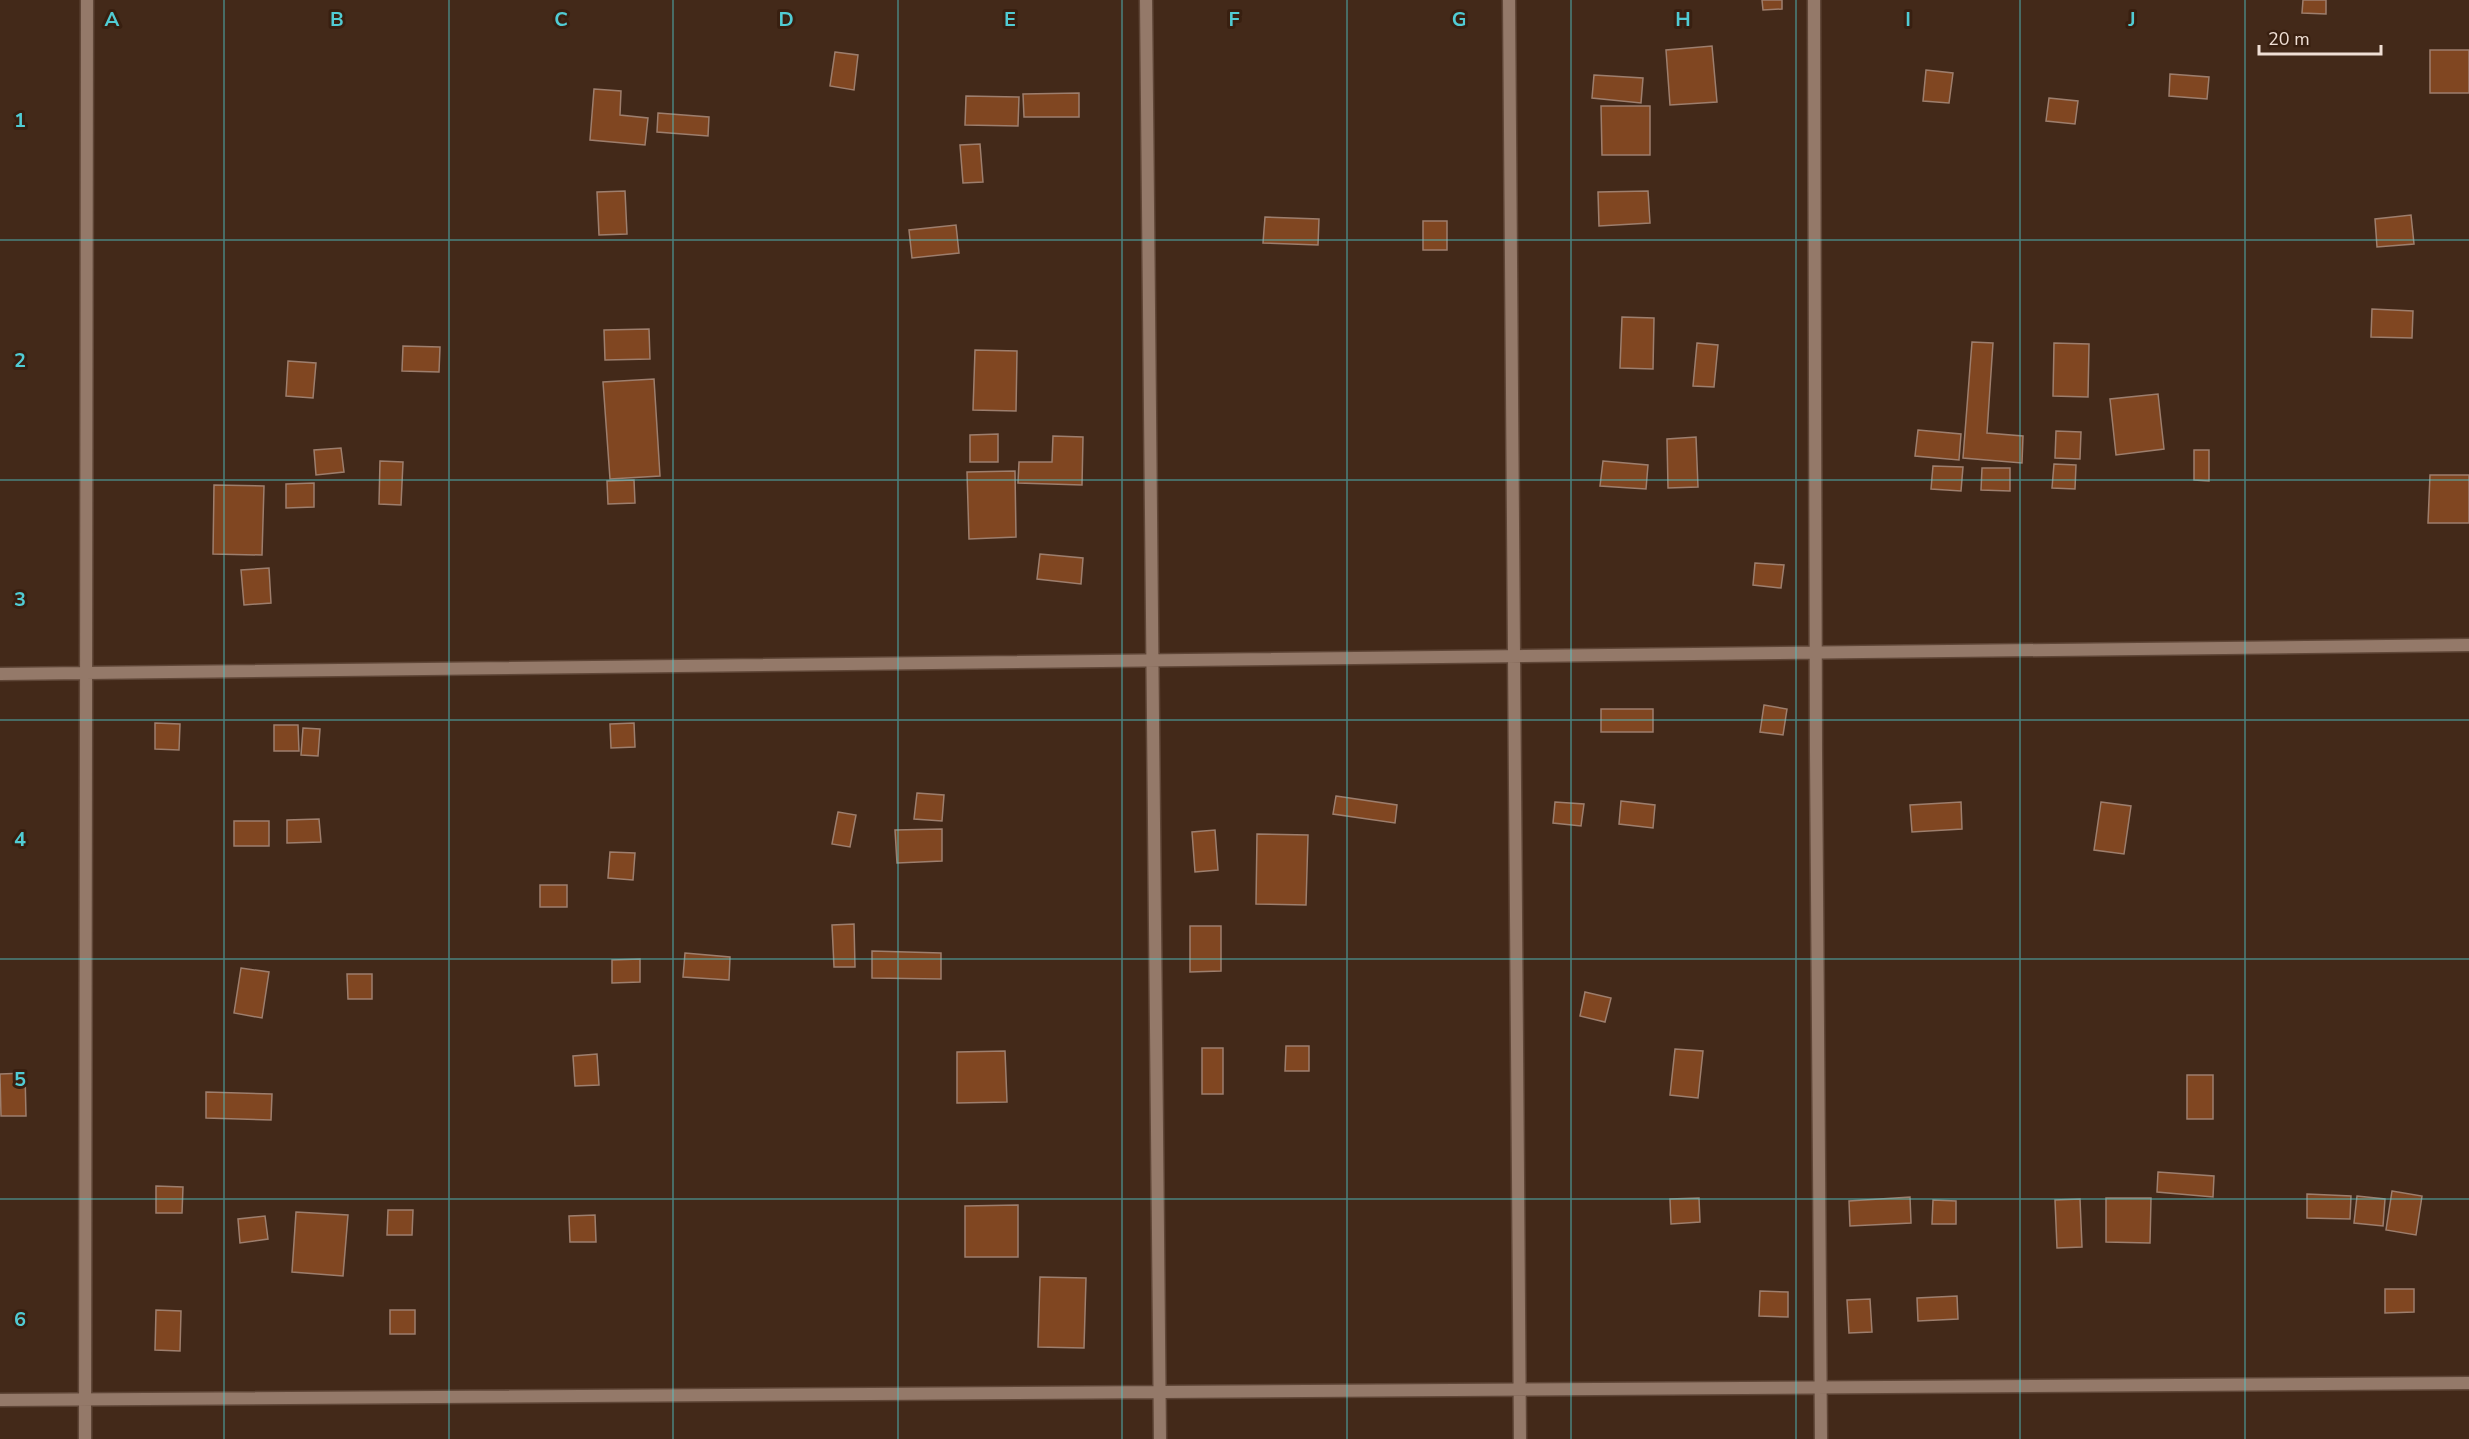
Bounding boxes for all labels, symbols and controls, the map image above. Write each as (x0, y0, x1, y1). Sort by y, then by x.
text: A (105, 6, 120, 33)
text: B (330, 6, 344, 33)
text: C (554, 6, 568, 33)
text: D (778, 6, 794, 33)
text: E (1004, 6, 1016, 33)
text: F (1228, 6, 1240, 33)
text: G (1452, 6, 1466, 33)
text: H (1675, 6, 1691, 33)
text: I (1905, 6, 1911, 33)
text: J (2127, 6, 2136, 33)
scale bar (2259, 18, 2380, 56)
text: 20 m (2268, 27, 2310, 51)
text: 1 (14, 107, 26, 134)
text: 2 (14, 347, 26, 374)
text: 3 (14, 586, 26, 613)
text: 4 (14, 826, 26, 853)
text: 5 (14, 1066, 26, 1093)
text: 6 (14, 1306, 26, 1333)

